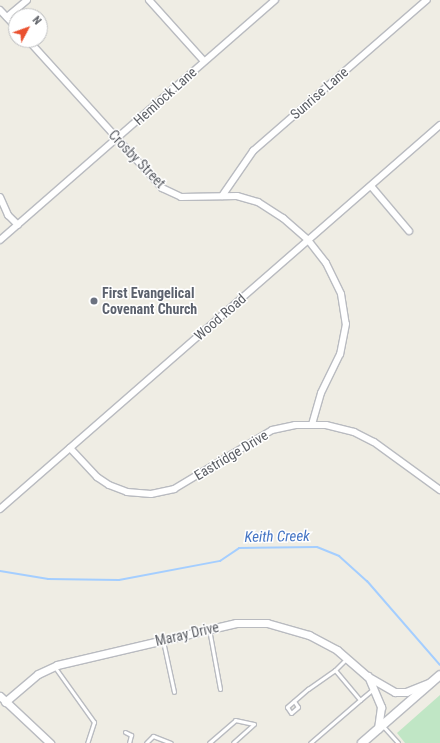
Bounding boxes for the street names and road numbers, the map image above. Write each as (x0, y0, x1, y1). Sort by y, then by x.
street label: Hemlock Lane (130, 63, 200, 129)
street label: Sunrise Lane (287, 63, 351, 123)
street label: Crosby Street (105, 126, 169, 192)
street label: Wood Road (191, 290, 249, 344)
street label: Eastridge Drive (191, 426, 271, 484)
street label: Maray Drive (154, 619, 220, 649)

